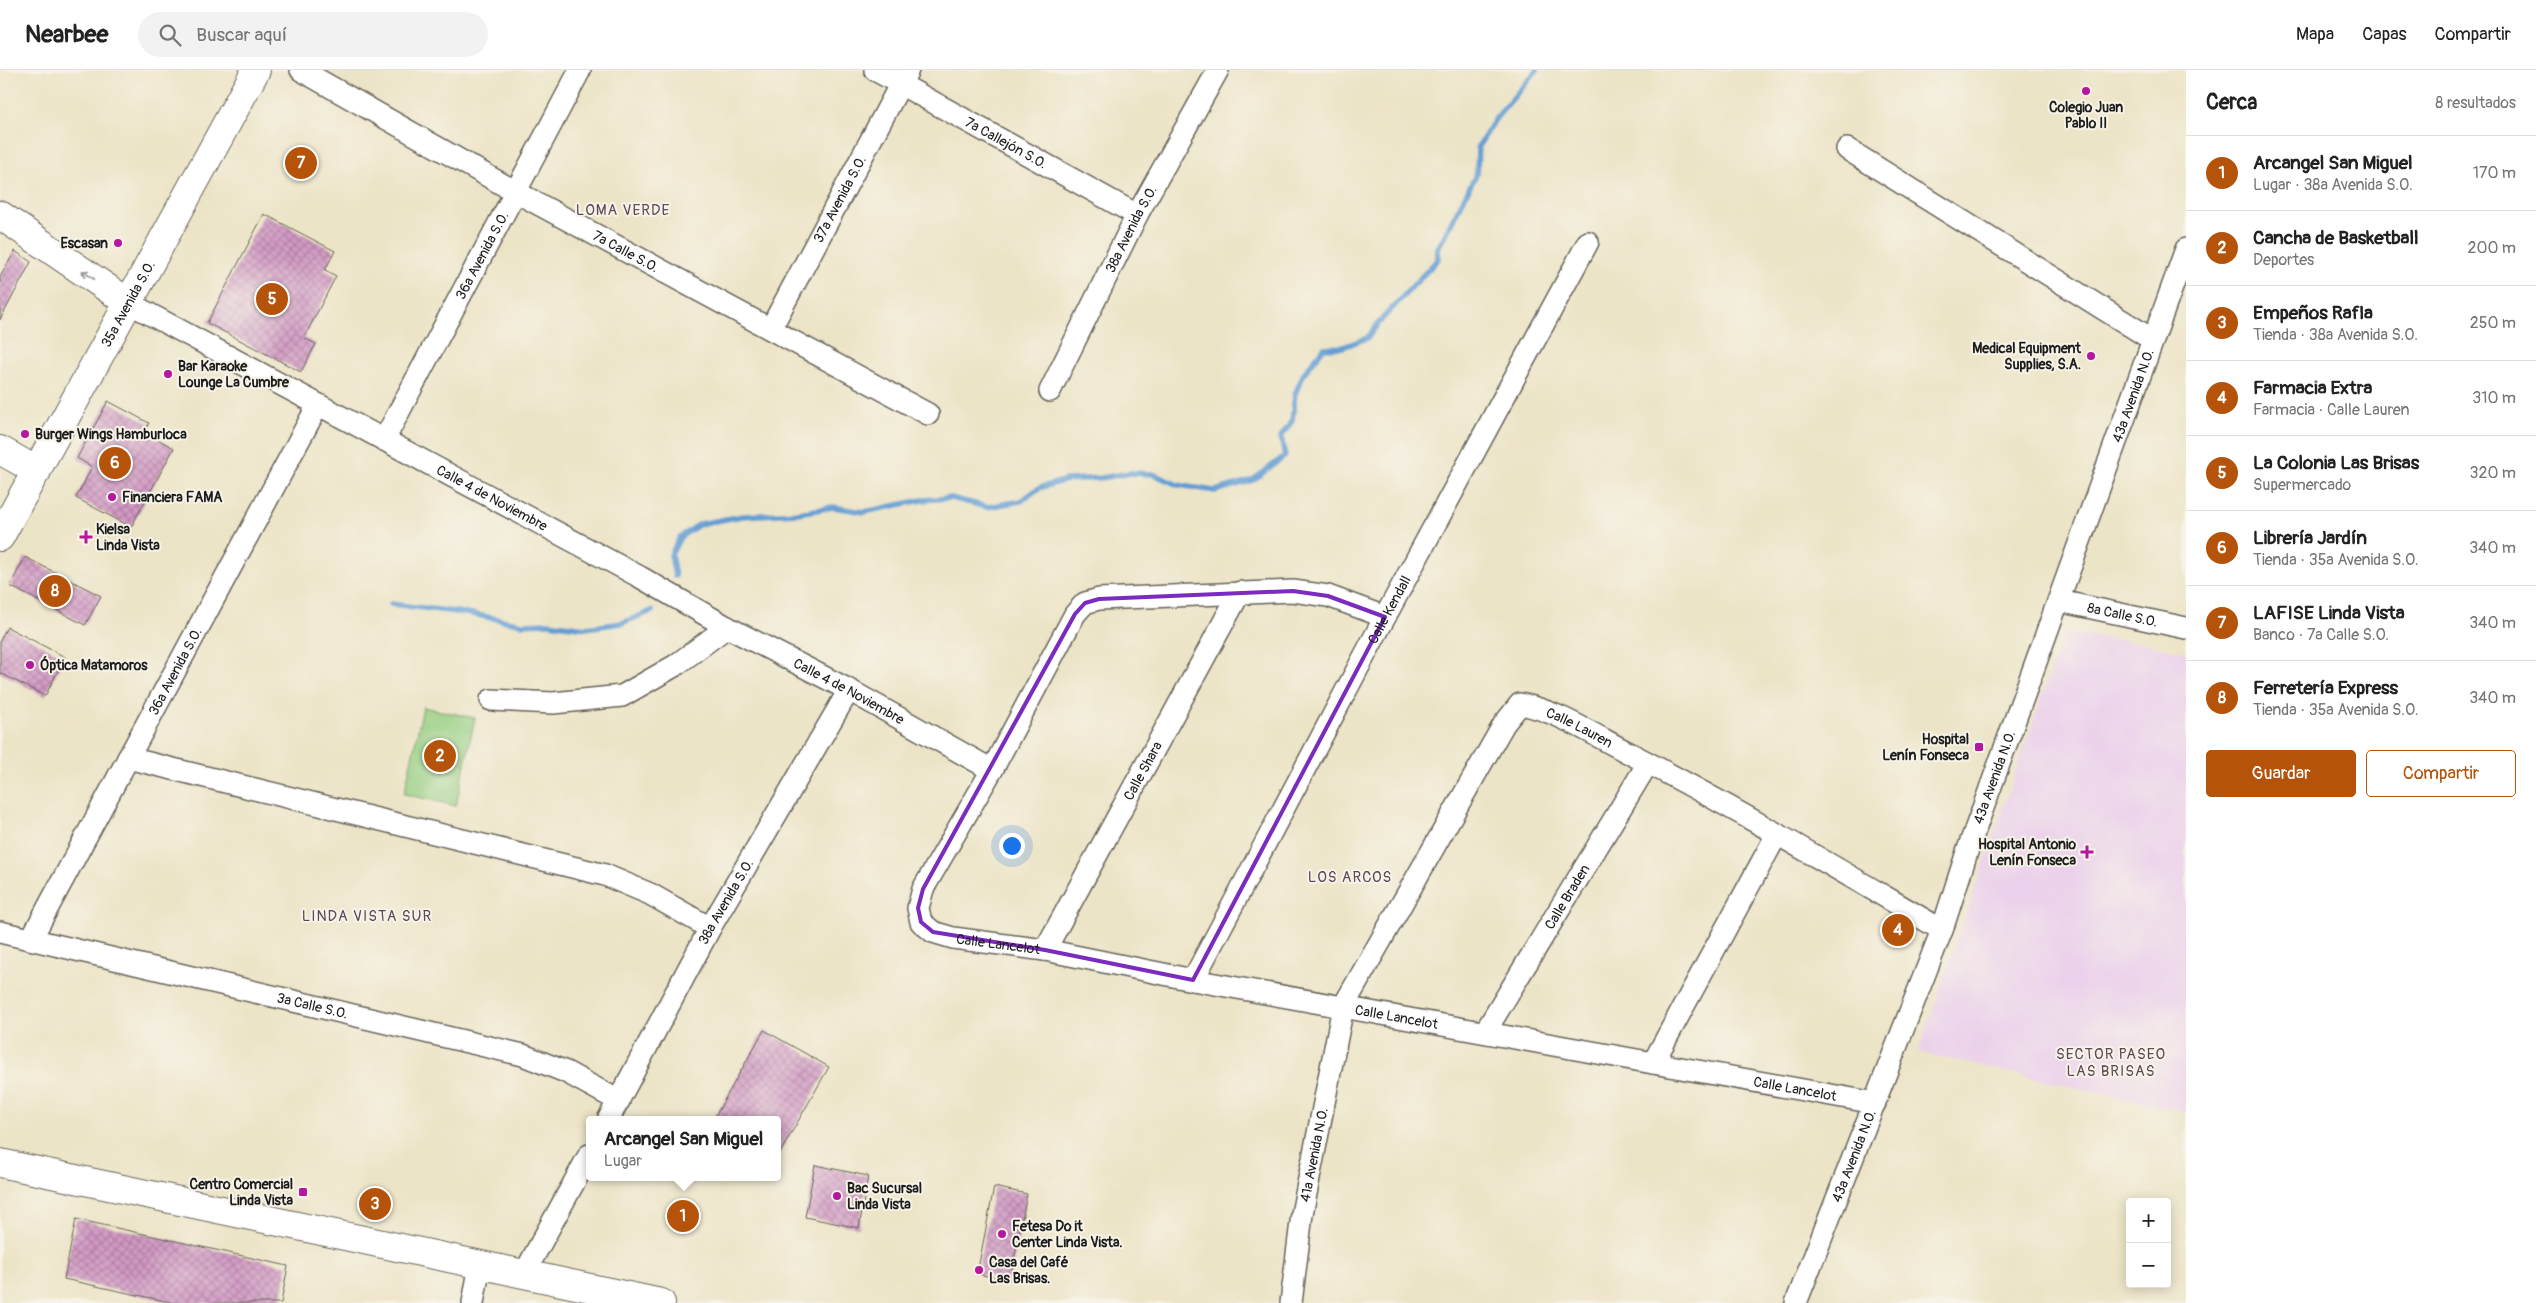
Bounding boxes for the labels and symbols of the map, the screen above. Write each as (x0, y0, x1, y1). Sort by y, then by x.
marker: Colegio Juan Pablo II (2080, 85, 2092, 97)
place label: Colegio Juan Pablo II (2049, 99, 2123, 132)
street label: 7a Callejón S.O. (962, 113, 1050, 172)
pin: 7 (285, 144, 317, 182)
street label: 37a Avenida S.O. (809, 153, 870, 245)
street label: 38a Avenida S.O. (1101, 182, 1160, 275)
district label: LOMA VERDE (576, 201, 670, 220)
street label: 36a Avenida S.O. (452, 209, 512, 302)
street label: 7a Calle S.O. (590, 227, 662, 276)
place label: Escasan (61, 235, 108, 252)
marker: Escasan (112, 237, 124, 249)
street label: 35a Avenida S.O. (97, 257, 158, 350)
one-way arrow (82, 270, 96, 280)
pin: 5 (256, 280, 288, 318)
place label: Medical Equipment Supplies, S.A. (1972, 340, 2081, 373)
street label: 43a Avenida N.O. (2108, 347, 2157, 445)
marker: Medical Equipment Supplies, S.A. (2085, 350, 2097, 362)
place label: Bar Karaoke Lounge La Cumbre (178, 358, 290, 391)
marker: Bar Karaoke Lounge La Cumbre (162, 368, 174, 380)
place label: Burger Wings Hamburloca (35, 426, 187, 443)
marker: Burger Wings Hamburloca (19, 428, 31, 440)
pin: 6 (99, 444, 131, 482)
street label: Calle 4 de Noviembre (434, 461, 551, 534)
place label: Financiera FAMA (122, 489, 222, 506)
marker: Financiera FAMA (106, 491, 118, 503)
place label: Kielsa Linda Vista (96, 521, 160, 554)
marker: Kielsa Linda Vista (80, 531, 92, 543)
pin: 8 (39, 572, 71, 610)
street label: Calle Kendall (1364, 573, 1414, 647)
street label: 8a Calle S.O. (2086, 599, 2159, 630)
street label: 36a Avenida S.O. (145, 625, 205, 718)
street label: Calle 4 de Noviembre (791, 654, 908, 728)
place label: Óptica Matamoros (40, 655, 148, 674)
marker: Óptica Matamoros (24, 659, 36, 671)
street label: Calle Lauren (1544, 704, 1616, 751)
street label: 43a Avenida N.O. (1969, 728, 2019, 826)
place label: Hospital Lenín Fonseca (1882, 731, 1969, 764)
pin: 2 (424, 737, 456, 775)
street label: Calle Shara (1120, 738, 1165, 803)
marker: Hospital Lenín Fonseca (1973, 741, 1985, 753)
your location (999, 833, 1025, 859)
place label: Hospital Antonio Lenín Fonseca (1978, 836, 2076, 869)
marker: Hospital Antonio Lenín Fonseca (2080, 845, 2094, 859)
street label: 38a Avenida S.O. (694, 856, 757, 947)
street label: Calle Braden (1541, 861, 1593, 932)
district label: LOS ARCOS (1308, 868, 1392, 887)
district label: LINDA VISTA SUR (302, 907, 432, 926)
pin: 4 (1882, 911, 1914, 949)
street label: Calle Lancelot (955, 930, 1041, 958)
street label: 3a Calle S.O. (275, 989, 350, 1022)
street label: Calle Lancelot (1354, 1001, 1440, 1033)
district label: SECTOR PASEO LAS BRISAS (2056, 1045, 2166, 1081)
street label: Calle Lancelot (1752, 1073, 1838, 1104)
street label: 41a Avenida N.O. (1296, 1106, 1331, 1203)
street label: 43a Avenida N.O. (1828, 1107, 1879, 1205)
place label: Centro Comercial Linda Vista (190, 1176, 293, 1209)
place label: Bac Sucursal Linda Vista (847, 1180, 922, 1213)
pin: 3 (359, 1185, 391, 1223)
marker: Centro Comercial Linda Vista (297, 1186, 309, 1198)
marker: Bac Sucursal Linda Vista (831, 1190, 843, 1202)
pin: 1 (667, 1197, 699, 1235)
place label: Fetesa Do it Center Linda Vista. (1012, 1218, 1123, 1251)
marker: Fetesa Do it Center Linda Vista. (996, 1228, 1008, 1240)
place label: Casa del Café Las Brisas. (989, 1254, 1069, 1287)
marker: Casa del Café Las Brisas. (973, 1264, 985, 1276)

